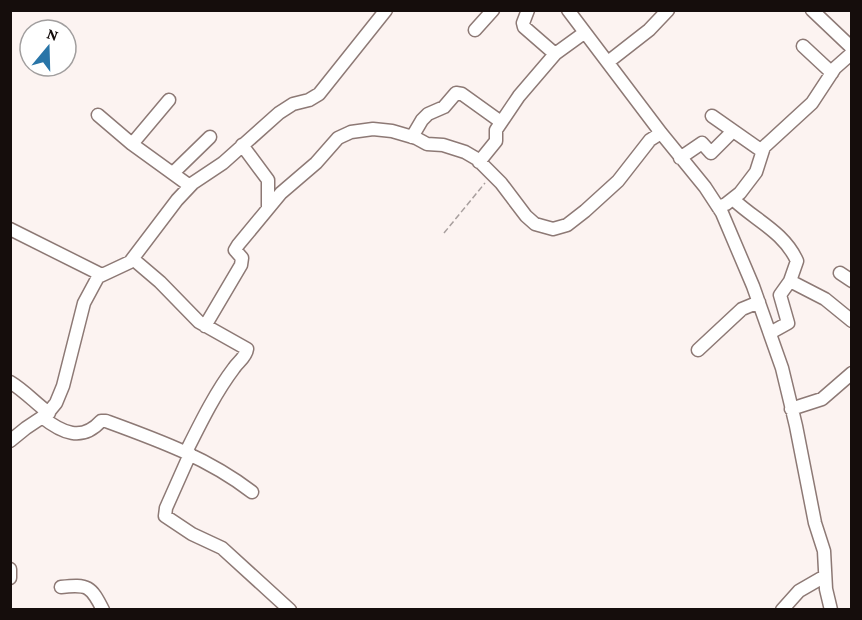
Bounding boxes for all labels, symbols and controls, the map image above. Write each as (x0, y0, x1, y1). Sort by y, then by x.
north arrow (18, 18, 78, 78)
text: N (45, 24, 61, 44)

